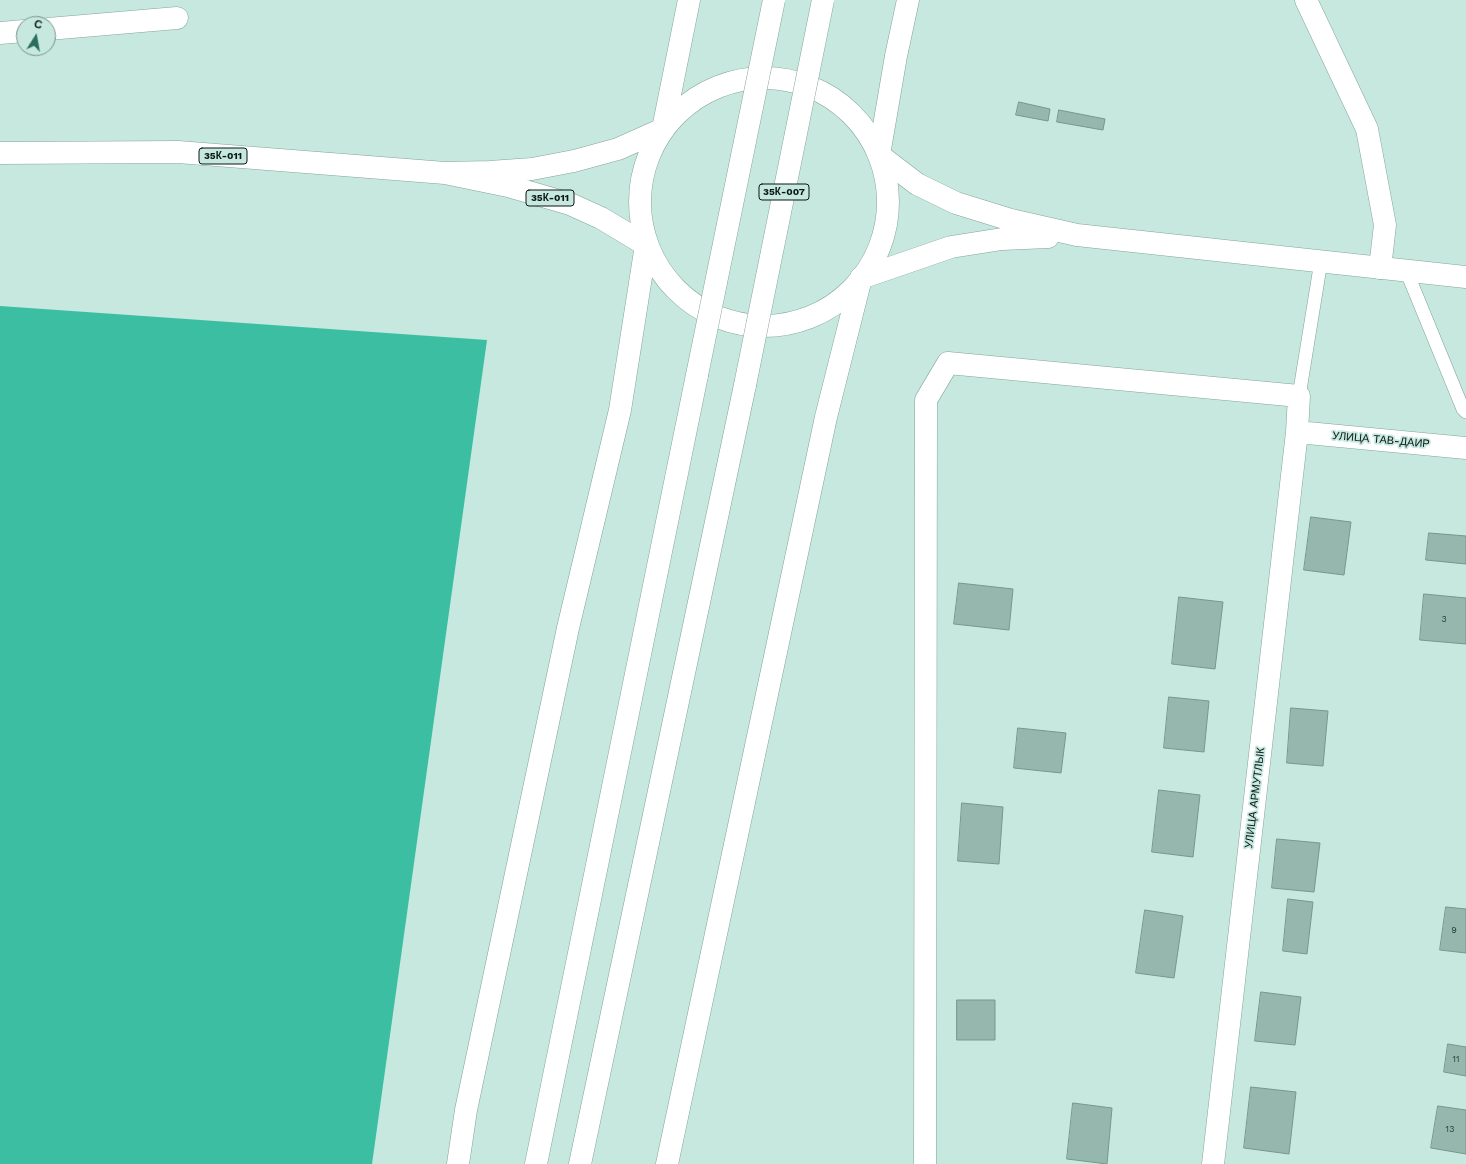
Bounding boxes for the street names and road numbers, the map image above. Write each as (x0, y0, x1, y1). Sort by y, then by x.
road number: 35К-011 (199, 148, 247, 164)
road number: 35К-007 (759, 184, 809, 200)
road number: 35К-011 (526, 190, 574, 206)
street label: УЛИЦА ТАВ-ДАИР (1332, 429, 1430, 451)
street label: УЛИЦА АРМУТЛЫК (1242, 747, 1268, 849)

